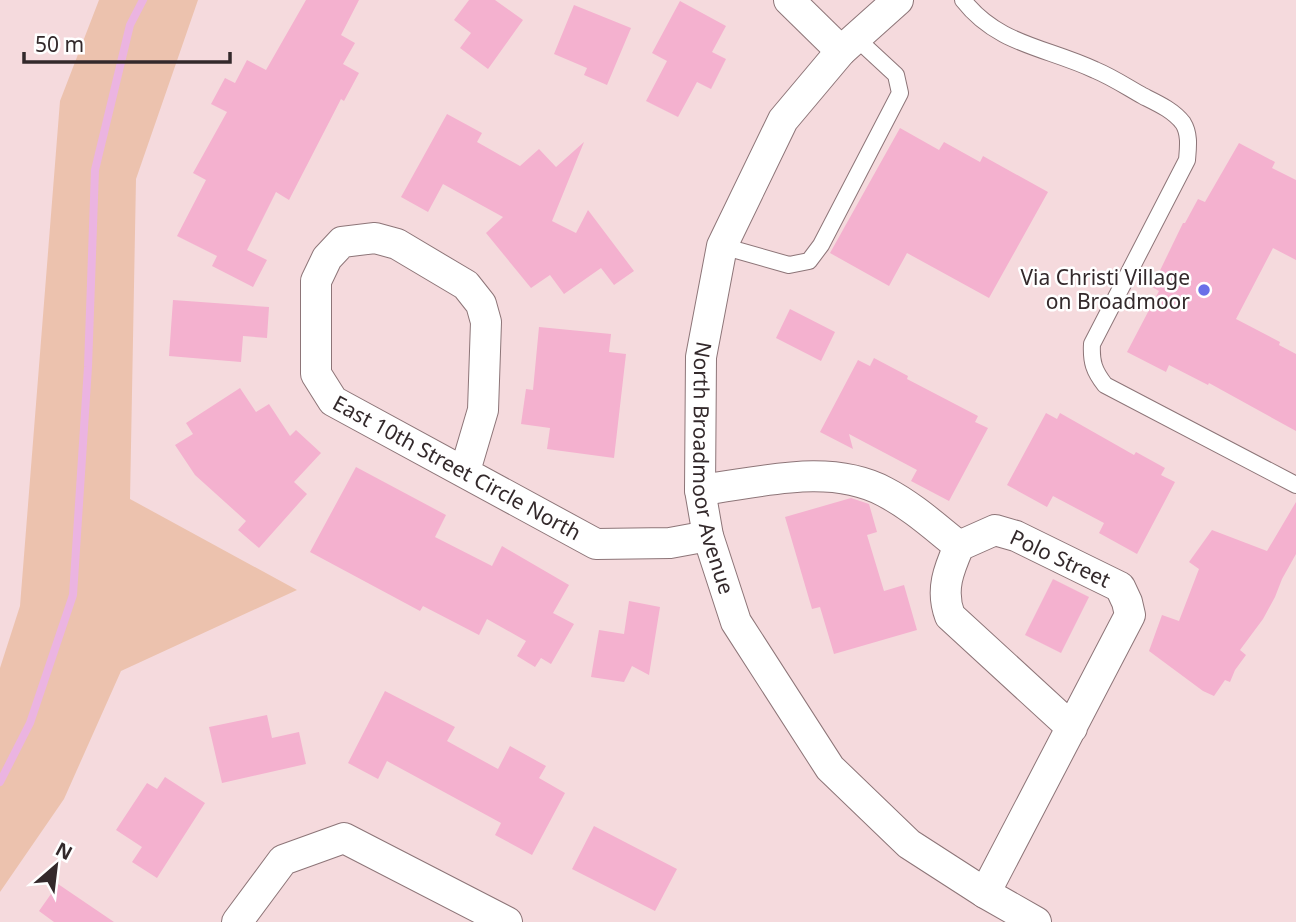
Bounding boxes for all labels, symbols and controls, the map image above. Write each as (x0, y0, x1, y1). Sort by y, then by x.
scale bar (24, 21, 231, 65)
text: 50 m (35, 30, 84, 58)
place label: Via Christi Village on Broadmoor (1020, 263, 1190, 315)
marker: Via Christi Village on Broadmoor (1196, 282, 1212, 298)
street label: North Broadmoor Avenue (686, 339, 741, 598)
street label: East 10th Street Circle North (328, 389, 586, 546)
street label: Polo Street (1006, 523, 1115, 594)
north arrow (21, 831, 91, 901)
text: N (51, 836, 77, 866)

